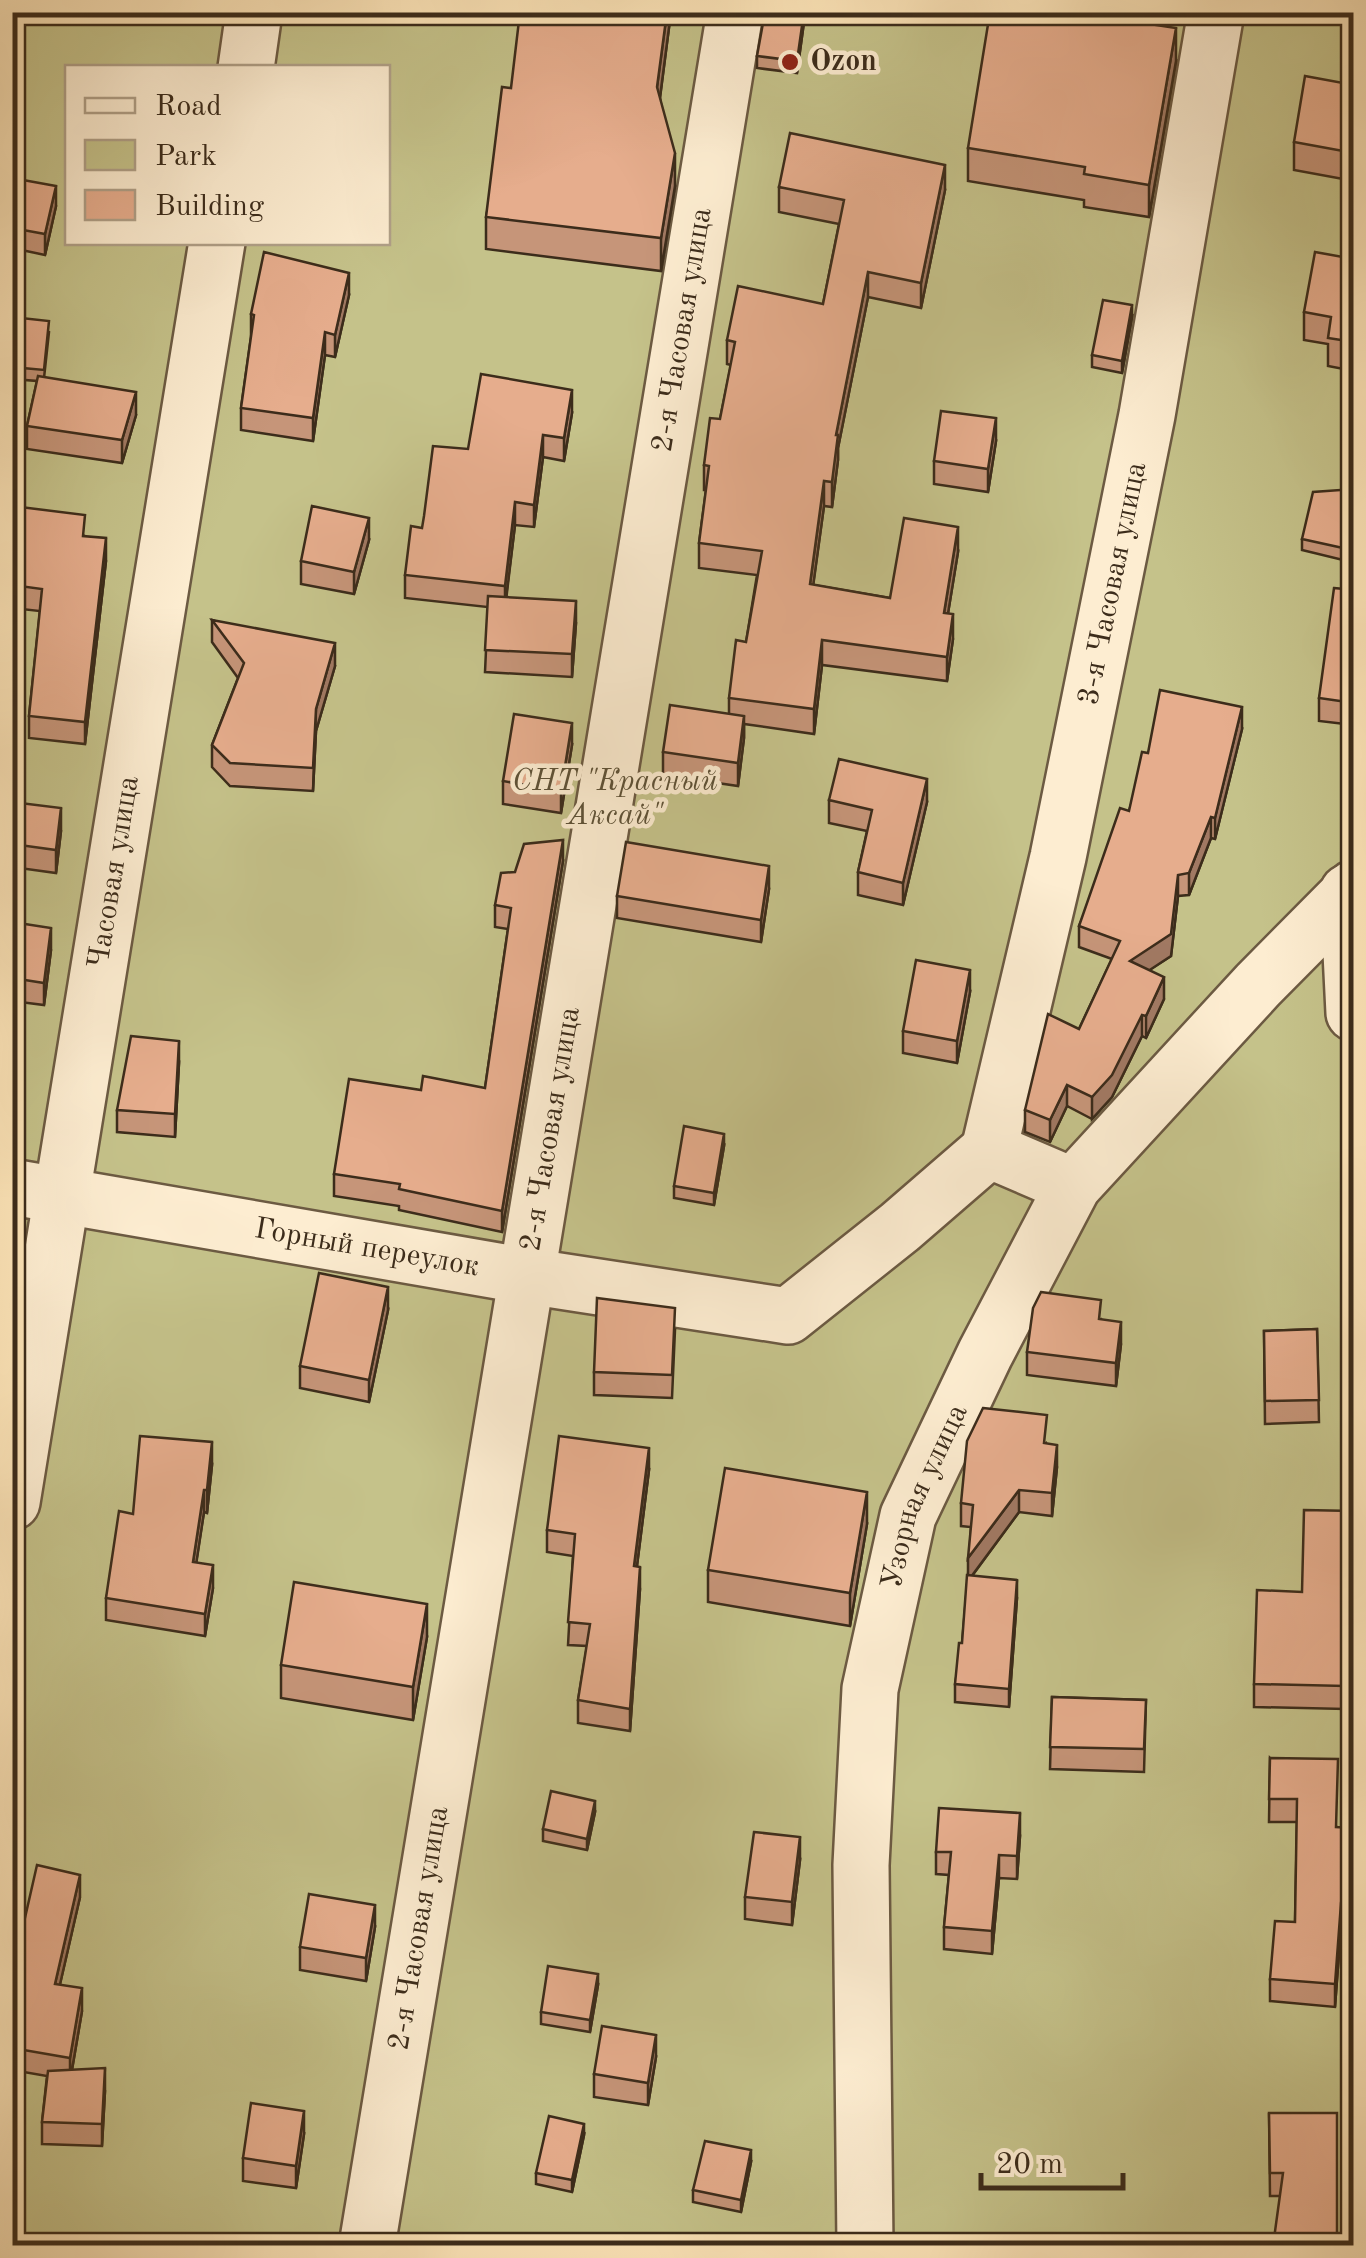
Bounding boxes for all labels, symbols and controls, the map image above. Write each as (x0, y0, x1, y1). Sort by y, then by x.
place label: Ozon (810, 47, 877, 77)
marker: Ozon (779, 51, 801, 73)
legend (65, 65, 390, 245)
text: Road (155, 92, 222, 122)
text: Park (155, 142, 217, 172)
text: Building (155, 192, 264, 222)
street label: 2-я Часовая улица (648, 205, 718, 454)
street label: 3-я Часовая улица (1074, 459, 1152, 708)
park label: СНТ "Красный Аксай" (512, 767, 718, 831)
street label: Часовая улица (84, 774, 145, 971)
street label: 2-я Часовая улица (516, 1004, 586, 1254)
street label: Горный переулок (252, 1214, 481, 1282)
street label: Узорная улица (877, 1400, 974, 1592)
street label: 2-я Часовая улица (384, 1804, 454, 2053)
scale bar (981, 2128, 1124, 2190)
text: 20 m (996, 2150, 1063, 2180)

